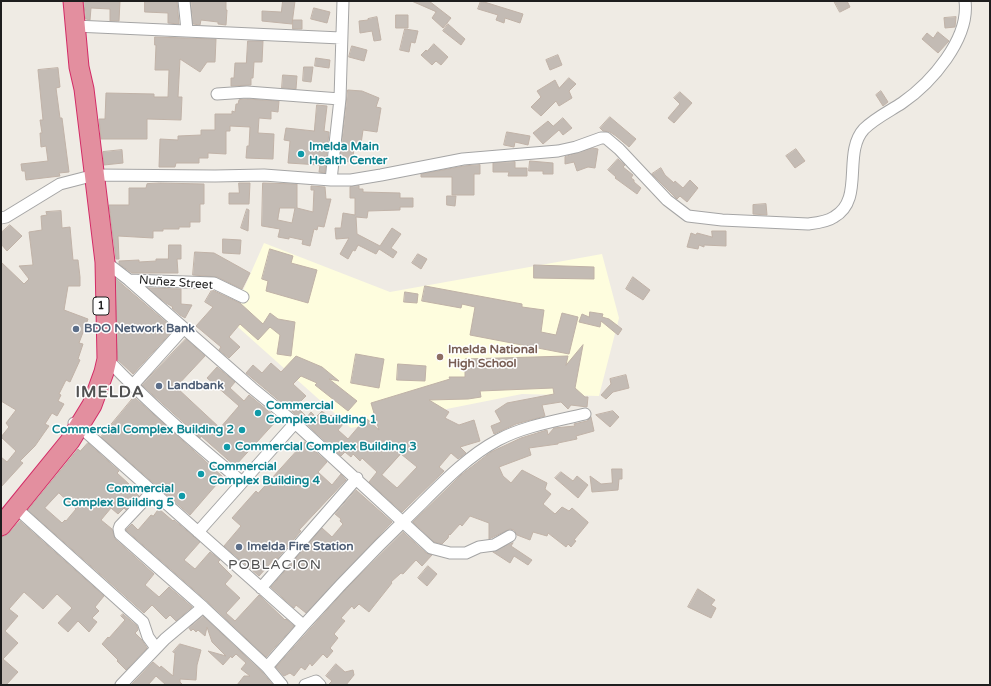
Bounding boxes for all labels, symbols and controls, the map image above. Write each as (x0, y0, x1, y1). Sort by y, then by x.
place label: Imelda Main Health Center (309, 140, 387, 168)
marker: Imelda Main Health Center (296, 149, 306, 159)
street label: Nuñez Street (138, 273, 214, 293)
road number: 1 (93, 297, 109, 315)
place label: BDO Network Bank (84, 322, 195, 336)
marker: BDO Network Bank (71, 324, 81, 334)
place label: Imelda National High School (448, 343, 538, 371)
marker: Imelda National High School (435, 352, 445, 362)
place label: Landbank (167, 379, 224, 393)
marker: Landbank (154, 381, 164, 391)
district label: IMELDA (75, 383, 145, 403)
place label: Commercial Complex Building 1 (266, 399, 377, 427)
marker: Commercial Complex Building 1 (253, 408, 263, 418)
place label: Commercial Complex Building 2 (52, 423, 234, 437)
marker: Commercial Complex Building 2 (237, 425, 247, 435)
place label: Commercial Complex Building 3 (235, 440, 417, 454)
marker: Commercial Complex Building 3 (222, 442, 232, 452)
place label: Commercial Complex Building 4 (209, 460, 320, 488)
marker: Commercial Complex Building 4 (196, 469, 206, 479)
place label: Commercial Complex Building 5 (63, 482, 174, 510)
marker: Commercial Complex Building 5 (177, 491, 187, 501)
place label: Imelda Fire Station (247, 540, 353, 554)
marker: Imelda Fire Station (234, 542, 244, 552)
district label: POBLACION (228, 557, 322, 573)

